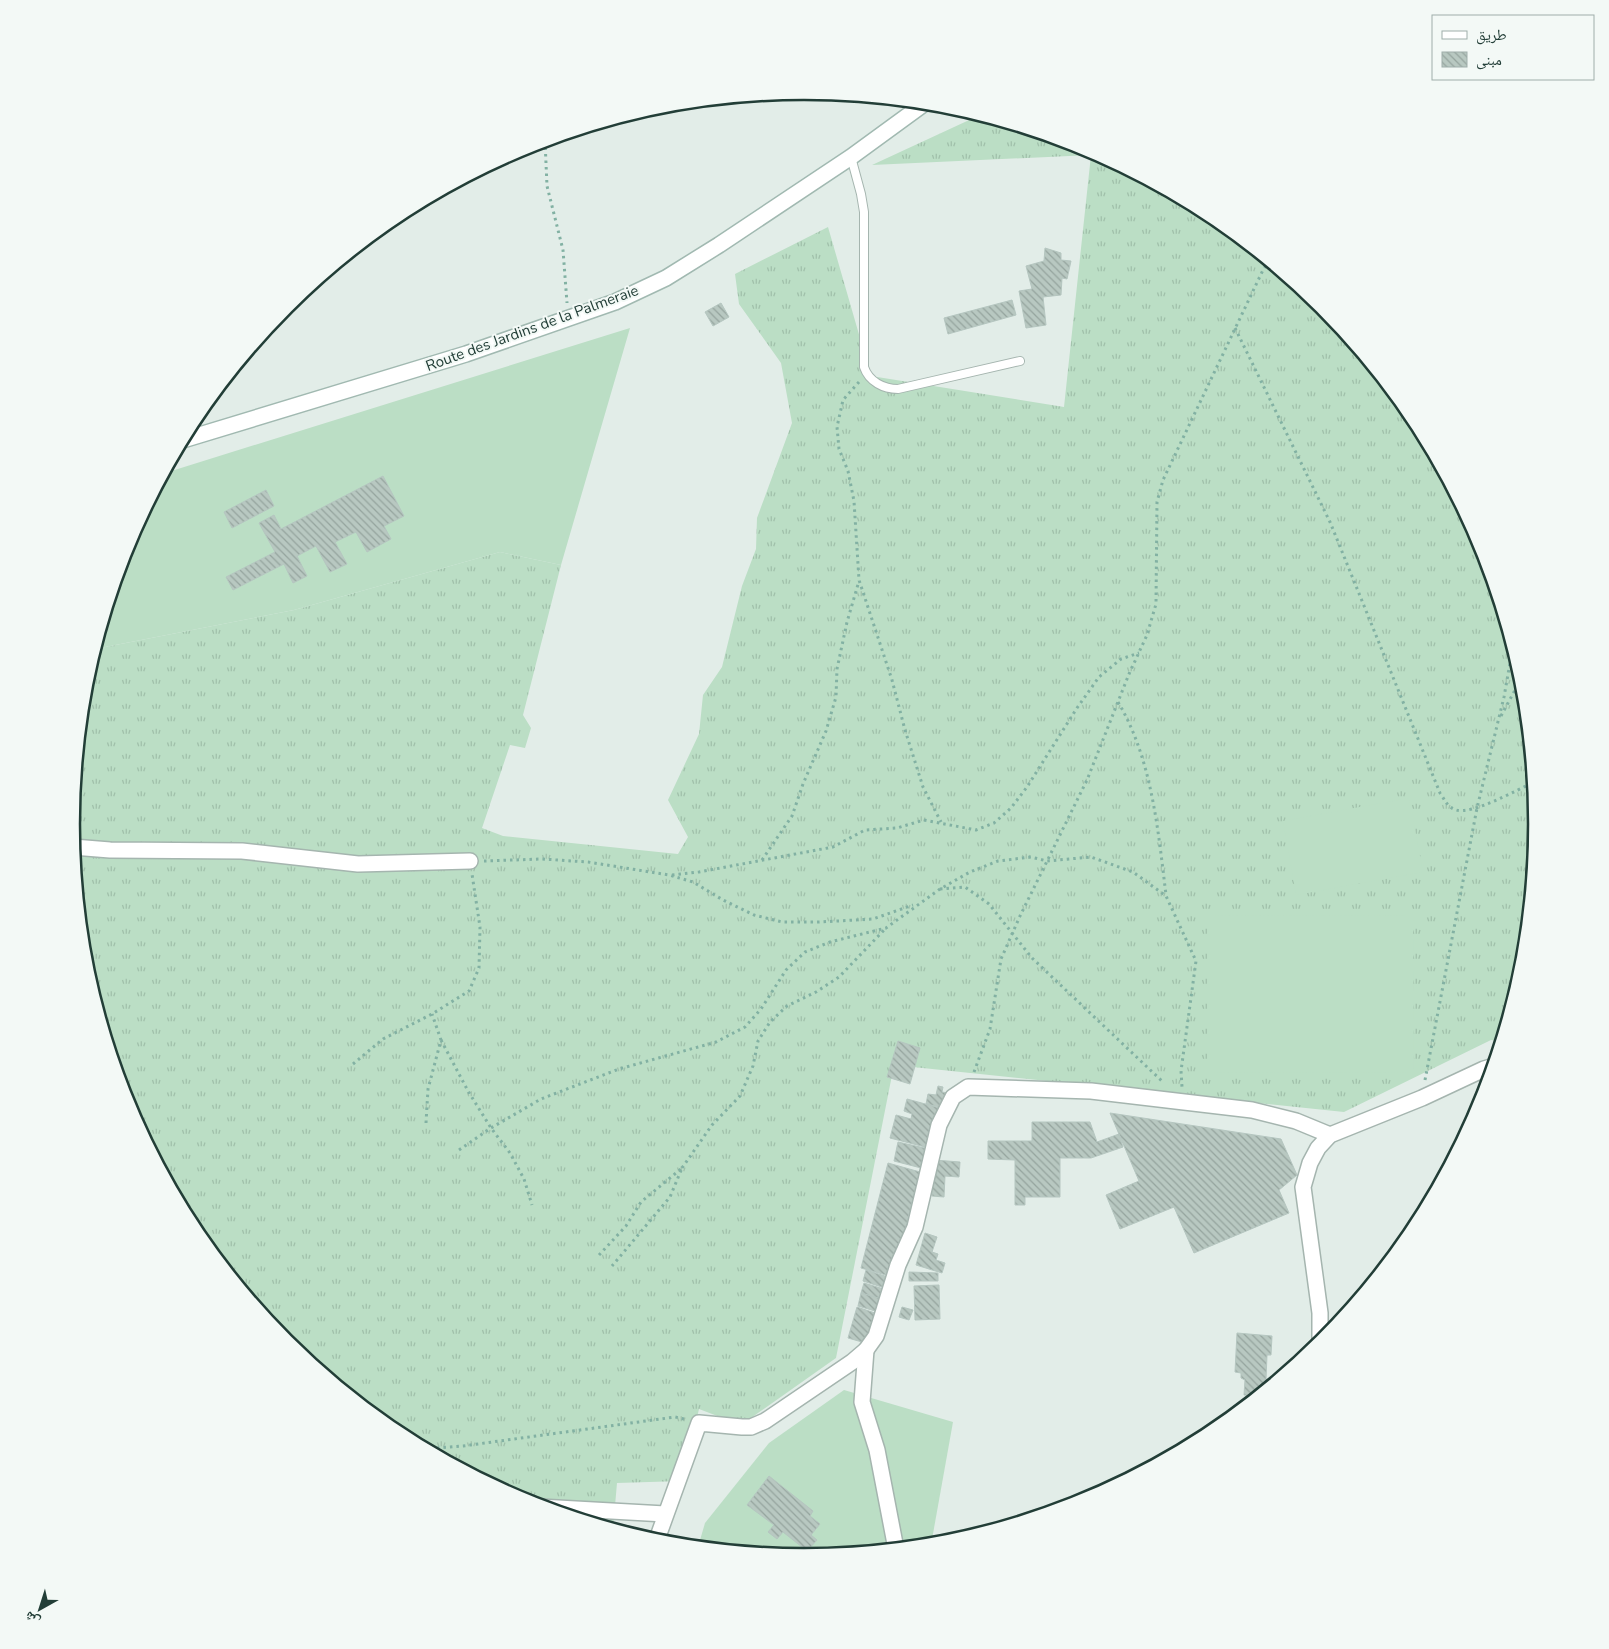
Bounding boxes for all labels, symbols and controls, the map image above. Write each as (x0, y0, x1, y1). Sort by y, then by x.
legend (1432, 15, 1594, 80)
text: طريق (1476, 25, 1507, 45)
text: مبنى (1476, 50, 1502, 70)
street label: Route des Jardins de la Palmeraie (423, 280, 641, 376)
north arrow (15, 1584, 65, 1634)
text: ش (20, 1607, 44, 1631)

